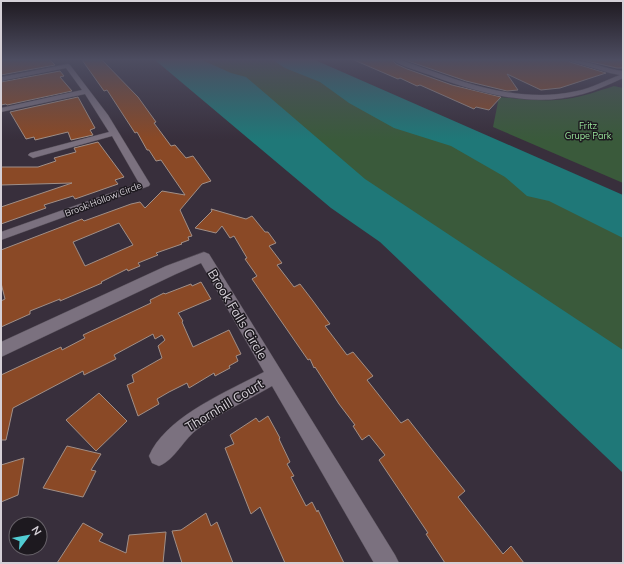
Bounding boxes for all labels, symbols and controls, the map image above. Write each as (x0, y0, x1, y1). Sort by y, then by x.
park label: Fritz Grupe Park (565, 120, 612, 141)
street label: Brook Hollow Circle (63, 179, 143, 219)
street label: Brook Falls Circle (205, 266, 271, 362)
street label: Thornhill Court (182, 375, 266, 435)
north arrow (8, 516, 48, 556)
text: N (28, 523, 45, 538)

